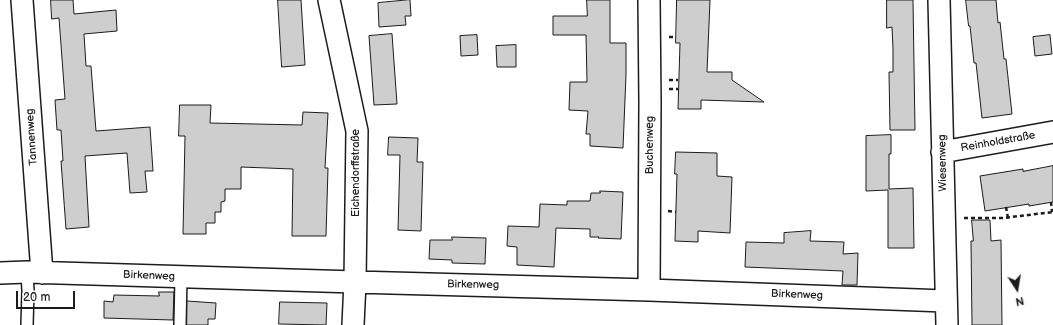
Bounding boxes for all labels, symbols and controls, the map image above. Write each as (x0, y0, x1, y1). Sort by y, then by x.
street label: Tannenweg (23, 108, 41, 166)
street label: Buchenweg (643, 116, 657, 174)
street label: Eichendorffstraße (349, 129, 363, 217)
street label: Reinholdstraße (960, 129, 1036, 155)
street label: Wiesenweg (936, 134, 950, 192)
street label: Birkenweg (123, 268, 175, 284)
north arrow (997, 269, 1037, 309)
street label: Birkenweg (447, 278, 499, 292)
scale bar (18, 283, 77, 309)
street label: Birkenweg (771, 287, 823, 303)
text: 20 m (23, 290, 50, 305)
text: N (1014, 294, 1025, 308)

